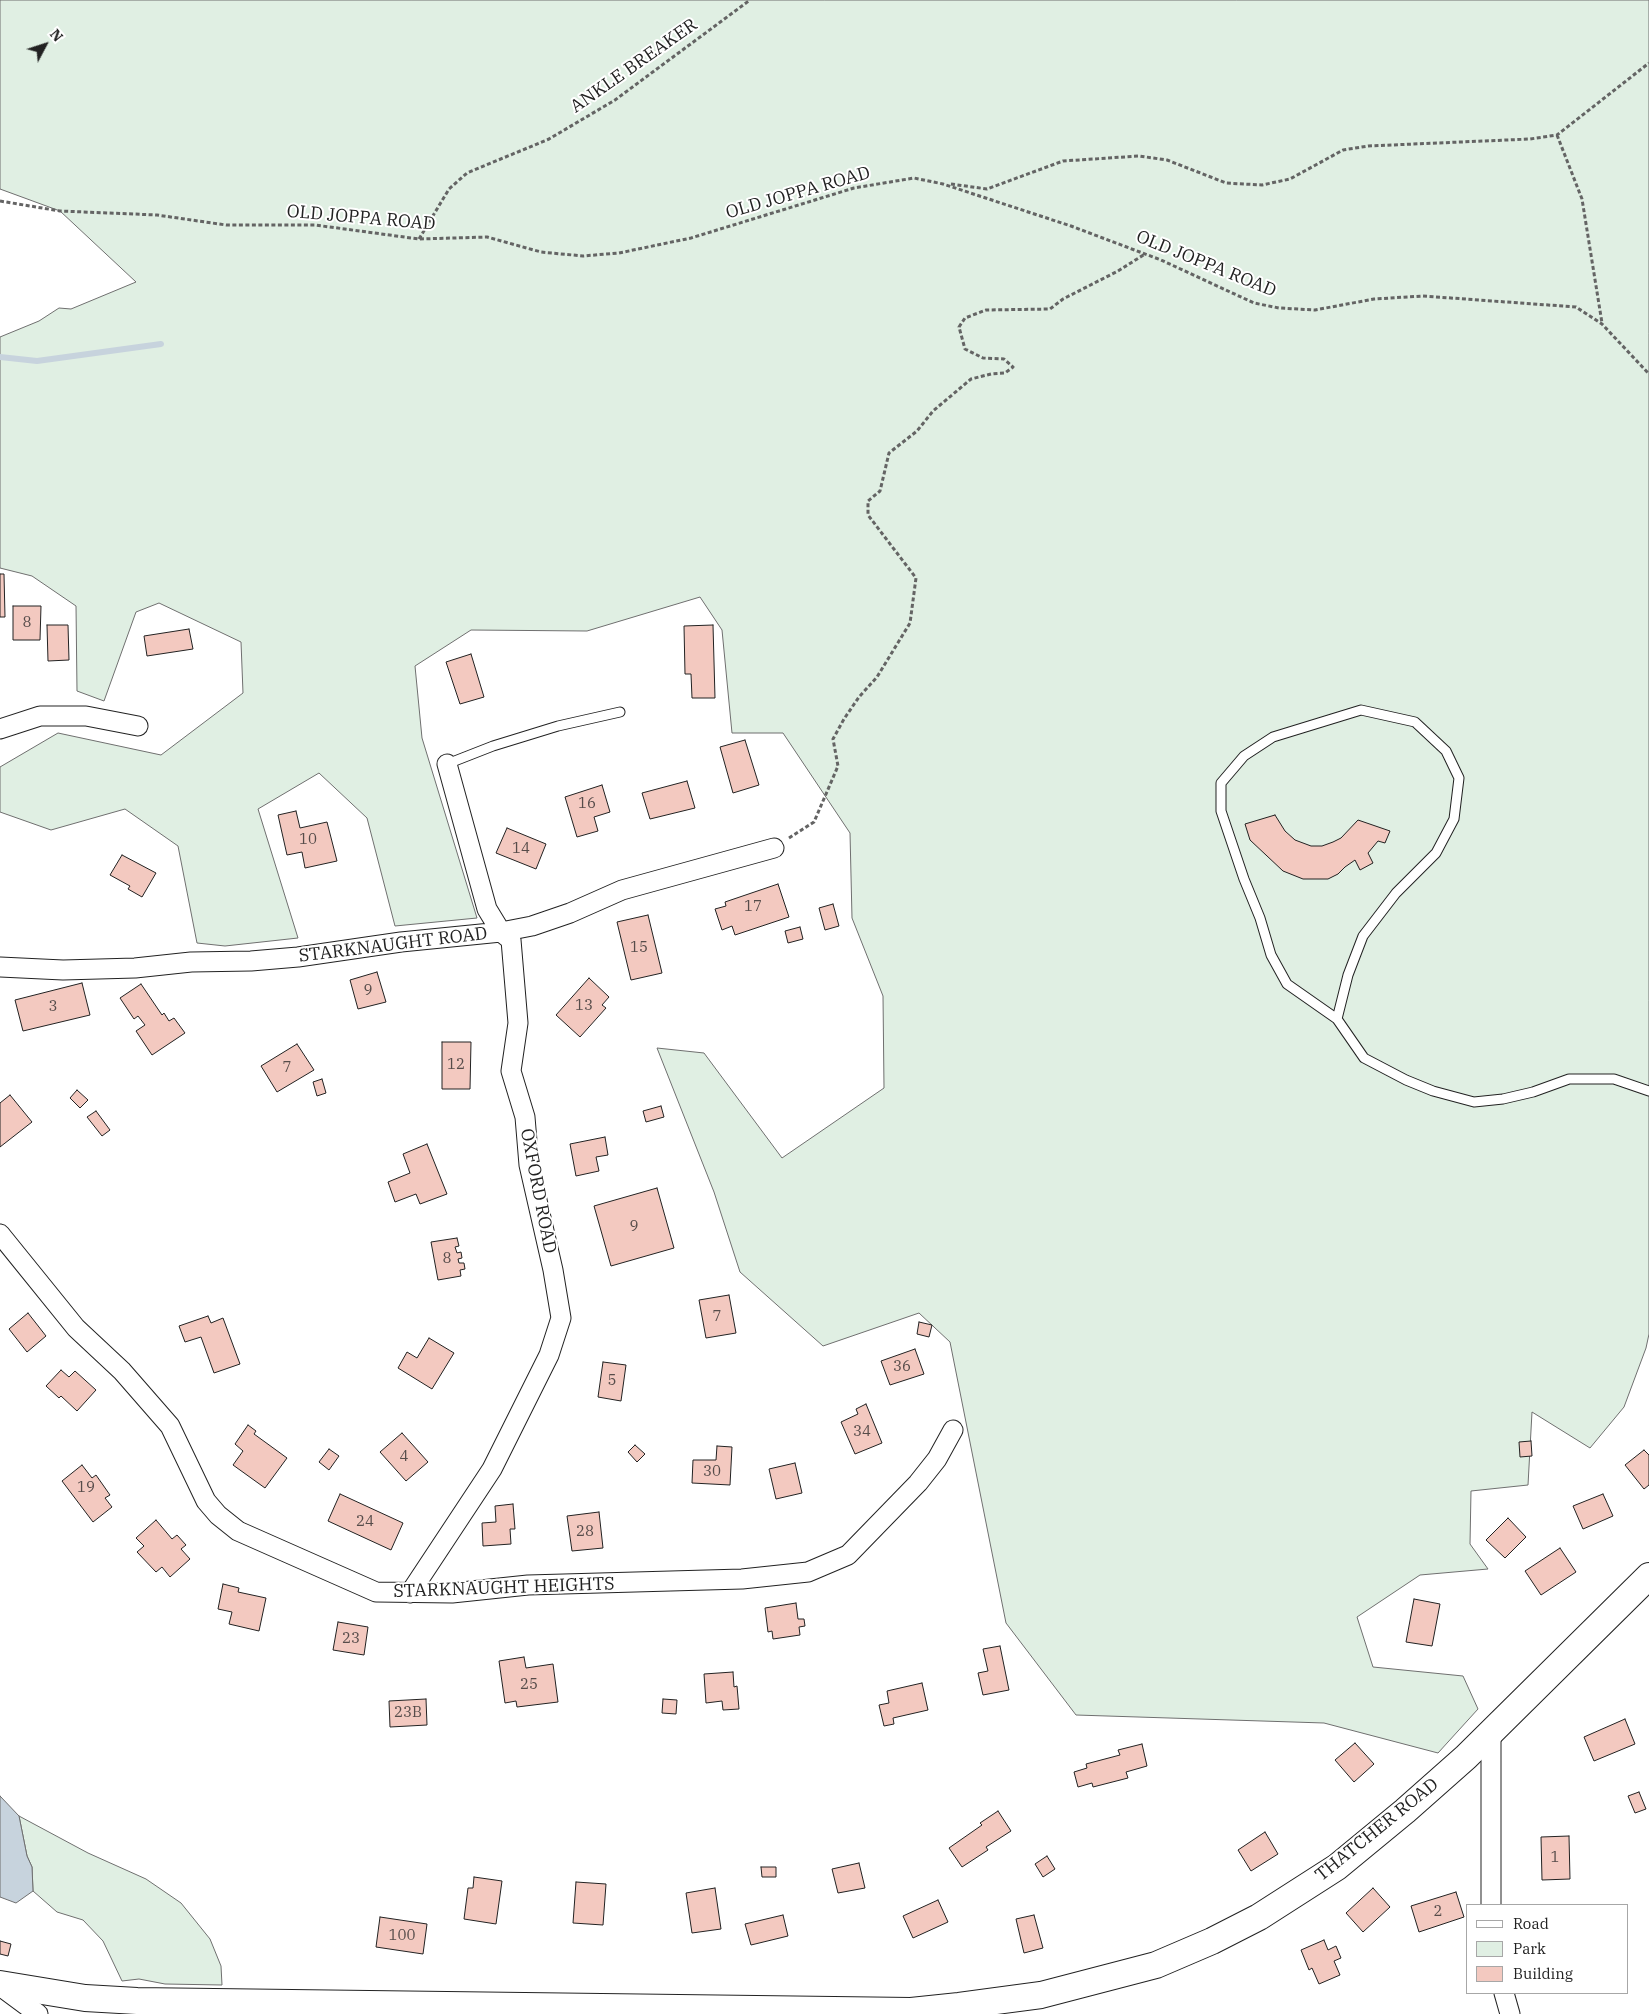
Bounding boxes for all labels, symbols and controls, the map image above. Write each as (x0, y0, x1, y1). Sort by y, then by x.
street label: ANKLE BREAKER (566, 14, 702, 118)
north arrow (20, 20, 70, 70)
text: N (46, 25, 67, 45)
street label: OLD JOPPA ROAD (723, 162, 873, 224)
street label: OLD JOPPA ROAD (286, 201, 436, 235)
street label: OLD JOPPA ROAD (1133, 226, 1279, 302)
house number: 8 (23, 614, 31, 632)
house number: 16 (578, 795, 596, 813)
house number: 10 (299, 831, 317, 849)
house number: 14 (512, 840, 530, 858)
house number: 17 (744, 898, 762, 916)
street label: STARKNAUGHT ROAD (298, 923, 488, 967)
house number: 15 (630, 939, 648, 957)
house number: 9 (364, 982, 372, 1000)
house number: 13 (575, 997, 593, 1015)
house number: 3 (49, 998, 57, 1016)
house number: 12 (447, 1056, 465, 1074)
house number: 7 (283, 1059, 291, 1077)
street label: OXFORD ROAD (515, 1127, 561, 1255)
house number: 9 (630, 1218, 638, 1236)
house number: 8 (443, 1250, 451, 1268)
house number: 7 (713, 1308, 721, 1326)
house number: 36 (893, 1358, 911, 1376)
house number: 5 (608, 1372, 616, 1390)
house number: 34 (853, 1423, 871, 1441)
house number: 4 (400, 1448, 408, 1466)
house number: 30 (703, 1463, 721, 1481)
house number: 19 (77, 1479, 95, 1497)
house number: 24 (356, 1513, 374, 1531)
house number: 28 (576, 1523, 594, 1541)
street label: STARKNAUGHT HEIGHTS (393, 1573, 615, 1603)
house number: 23 (342, 1630, 360, 1648)
house number: 25 (520, 1676, 538, 1694)
house number: 23B (394, 1704, 422, 1722)
street label: THATCHER ROAD (1311, 1774, 1443, 1886)
house number: 1 (1551, 1849, 1559, 1867)
house number: 2 (1434, 1903, 1442, 1921)
legend (1466, 1904, 1629, 1994)
text: Road (1513, 1914, 1549, 1933)
house number: 100 (389, 1927, 415, 1945)
text: Park (1513, 1939, 1546, 1958)
text: Building (1513, 1964, 1573, 1983)

